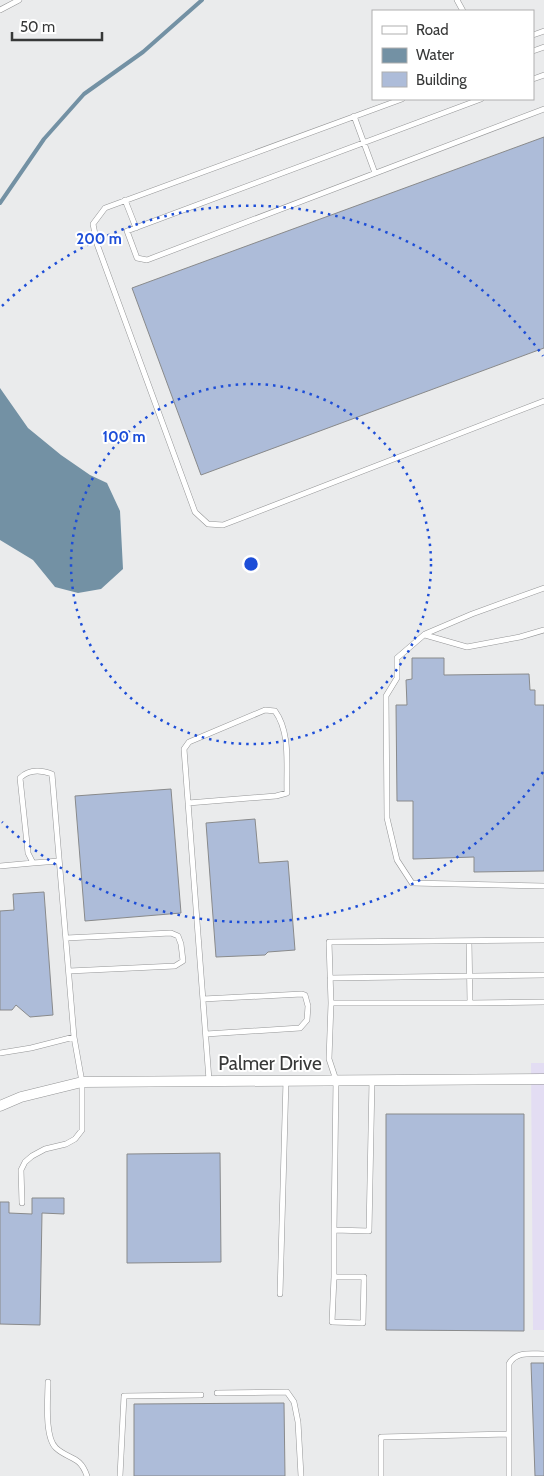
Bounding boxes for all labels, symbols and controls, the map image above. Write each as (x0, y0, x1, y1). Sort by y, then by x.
scale bar (12, 10, 102, 42)
legend (372, 10, 534, 100)
text: 50 m (20, 18, 55, 36)
text: Road (416, 21, 449, 39)
text: Water (416, 46, 454, 64)
text: Building (416, 71, 467, 89)
text: 200 m (76, 230, 122, 248)
text: 100 m (102, 428, 146, 446)
centre of rings (242, 555, 260, 573)
street label: Palmer Drive (218, 1052, 322, 1075)

